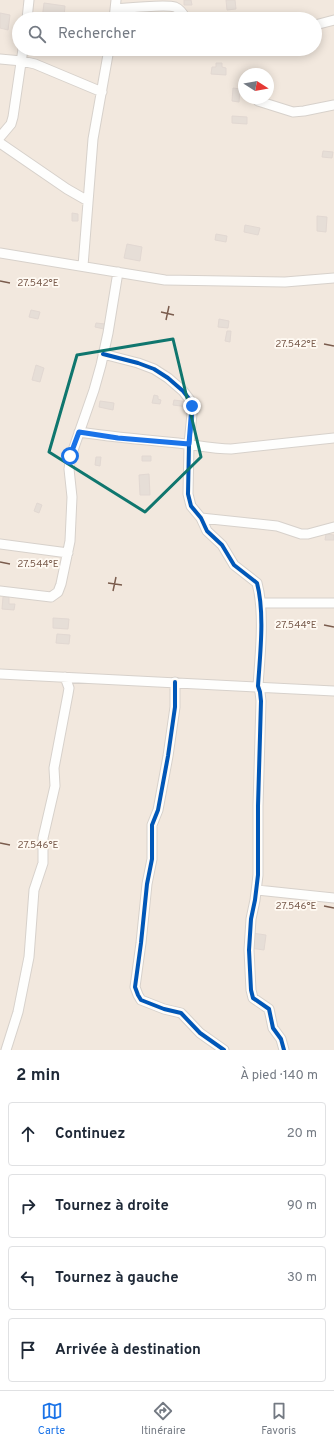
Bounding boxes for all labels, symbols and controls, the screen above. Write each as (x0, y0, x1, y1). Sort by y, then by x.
search box (12, 12, 322, 56)
icon: search (26, 23, 48, 45)
text: Rechercher (58, 25, 136, 44)
north arrow (238, 68, 274, 104)
text: 27.542°E (17, 277, 59, 290)
text: 27.542°E (275, 338, 317, 351)
route end (183, 397, 201, 415)
route start (61, 447, 79, 465)
text: 27.544°E (17, 558, 59, 571)
text: 27.544°E (275, 619, 317, 632)
text: 27.546°E (17, 839, 59, 852)
text: 27.546°E (275, 900, 317, 913)
text: 2 min (16, 1065, 60, 1087)
text: À pied · 140 m (240, 1068, 318, 1084)
icon: ahead (17, 1123, 39, 1145)
text: Continuez (55, 1125, 125, 1144)
text: 20 m (287, 1126, 317, 1142)
icon: right (17, 1195, 39, 1217)
text: Tournez à droite (55, 1197, 169, 1216)
text: 90 m (287, 1198, 317, 1214)
icon: left (17, 1267, 39, 1289)
text: Tournez à gauche (55, 1269, 179, 1288)
text: 30 m (287, 1270, 317, 1286)
icon: arrive (17, 1339, 39, 1361)
text: Arrivée à destination (55, 1341, 201, 1360)
tab: Carte (38, 1400, 65, 1438)
tab: Itinéraire (141, 1400, 186, 1438)
tab: Favoris (261, 1400, 296, 1438)

